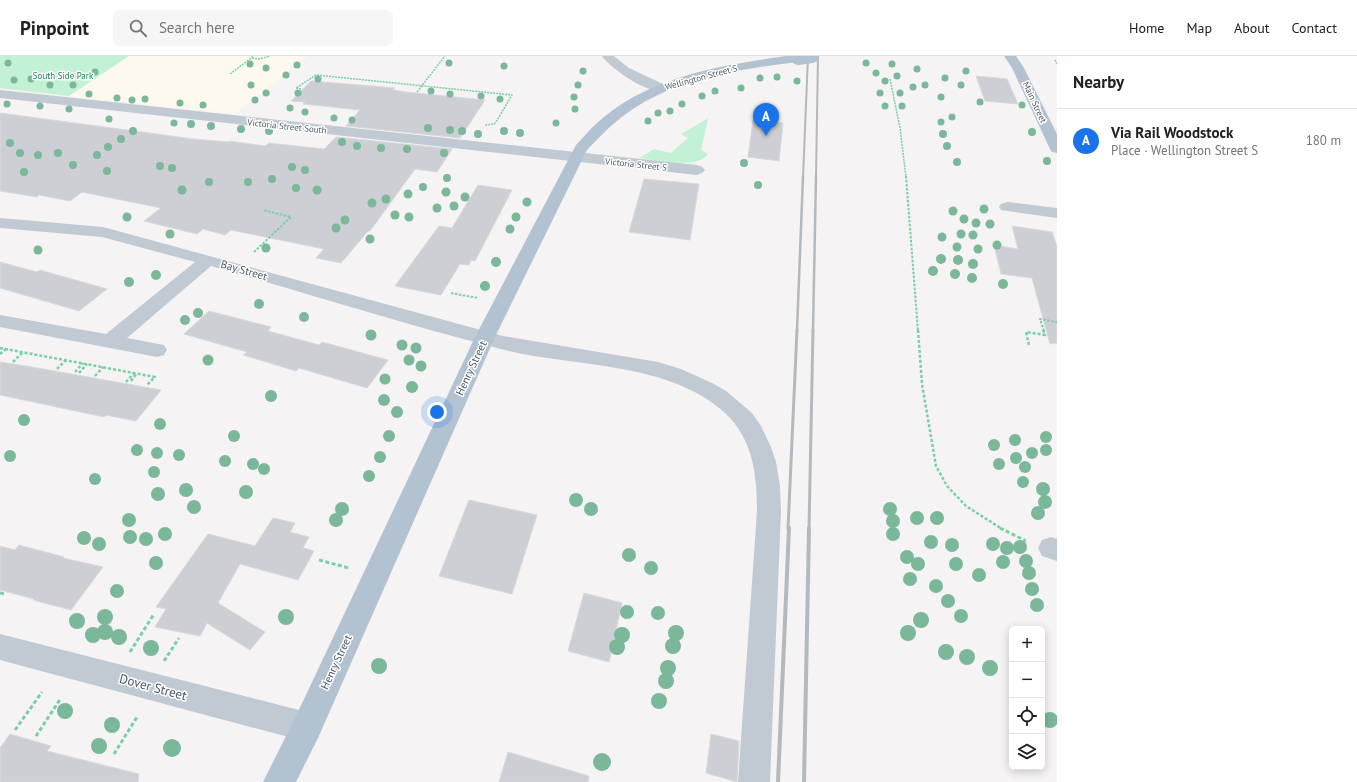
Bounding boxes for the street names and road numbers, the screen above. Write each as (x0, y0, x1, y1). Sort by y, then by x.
street label: Wellington Street S (664, 62, 739, 92)
street label: Main Street (1021, 80, 1049, 124)
street label: Victoria Street South (246, 116, 327, 136)
street label: Victoria Street S (604, 155, 668, 173)
street label: Bay Street (219, 257, 269, 283)
street label: Henry Street (452, 338, 490, 397)
street label: Henry Street (317, 632, 355, 691)
street label: Dover Street (117, 670, 189, 704)

